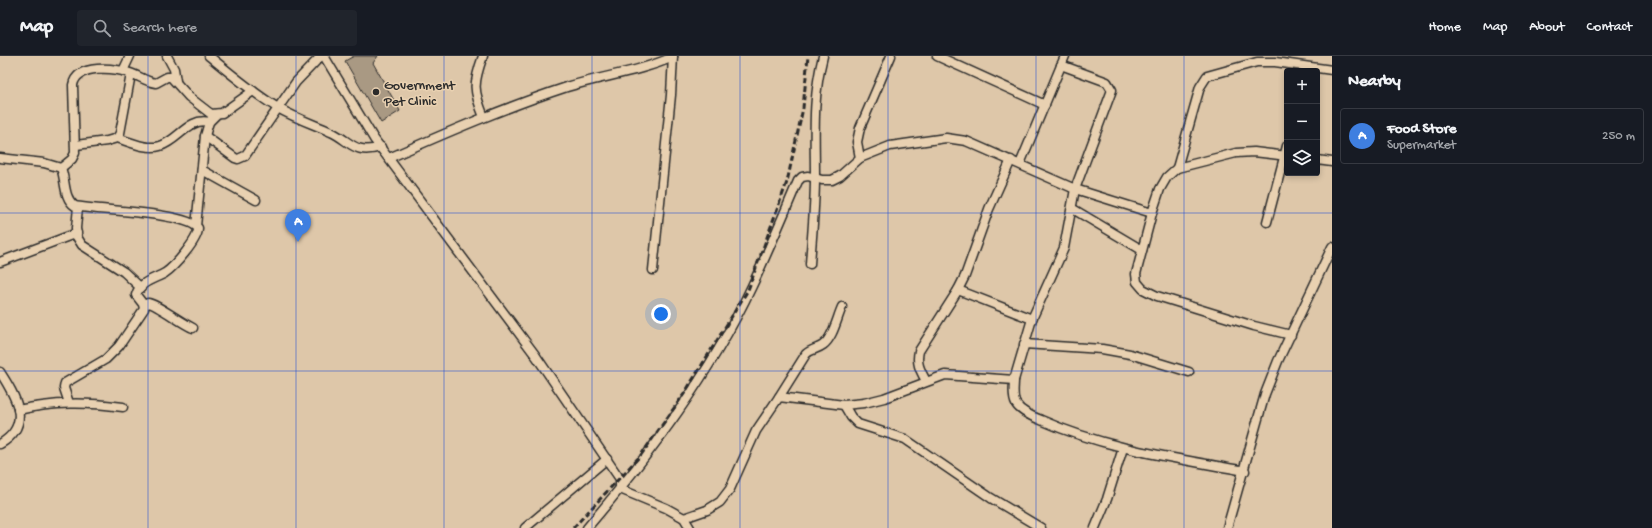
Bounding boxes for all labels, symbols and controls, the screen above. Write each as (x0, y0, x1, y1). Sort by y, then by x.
search box (77, 10, 357, 46)
text: Map (20, 16, 53, 39)
icon: search (91, 17, 113, 39)
text: Search here (123, 19, 197, 37)
text: Home (1429, 19, 1461, 36)
text: Map (1483, 19, 1507, 36)
text: About (1529, 19, 1565, 36)
text: Contact (1587, 19, 1632, 36)
map controls (1284, 68, 1320, 176)
button: + (1284, 68, 1320, 104)
text: Nearby (1348, 72, 1401, 92)
place label: Government Pet Clinic (383, 78, 456, 111)
marker: Government Pet Clinic (371, 87, 381, 97)
button: − (1284, 104, 1320, 140)
text: Food Store (1387, 120, 1457, 138)
text: A (1358, 129, 1366, 144)
text: 250 m (1602, 129, 1635, 144)
text: Supermarket (1387, 138, 1456, 153)
button: layers (1284, 140, 1320, 176)
pin: A (285, 209, 311, 242)
your location (651, 304, 671, 324)

